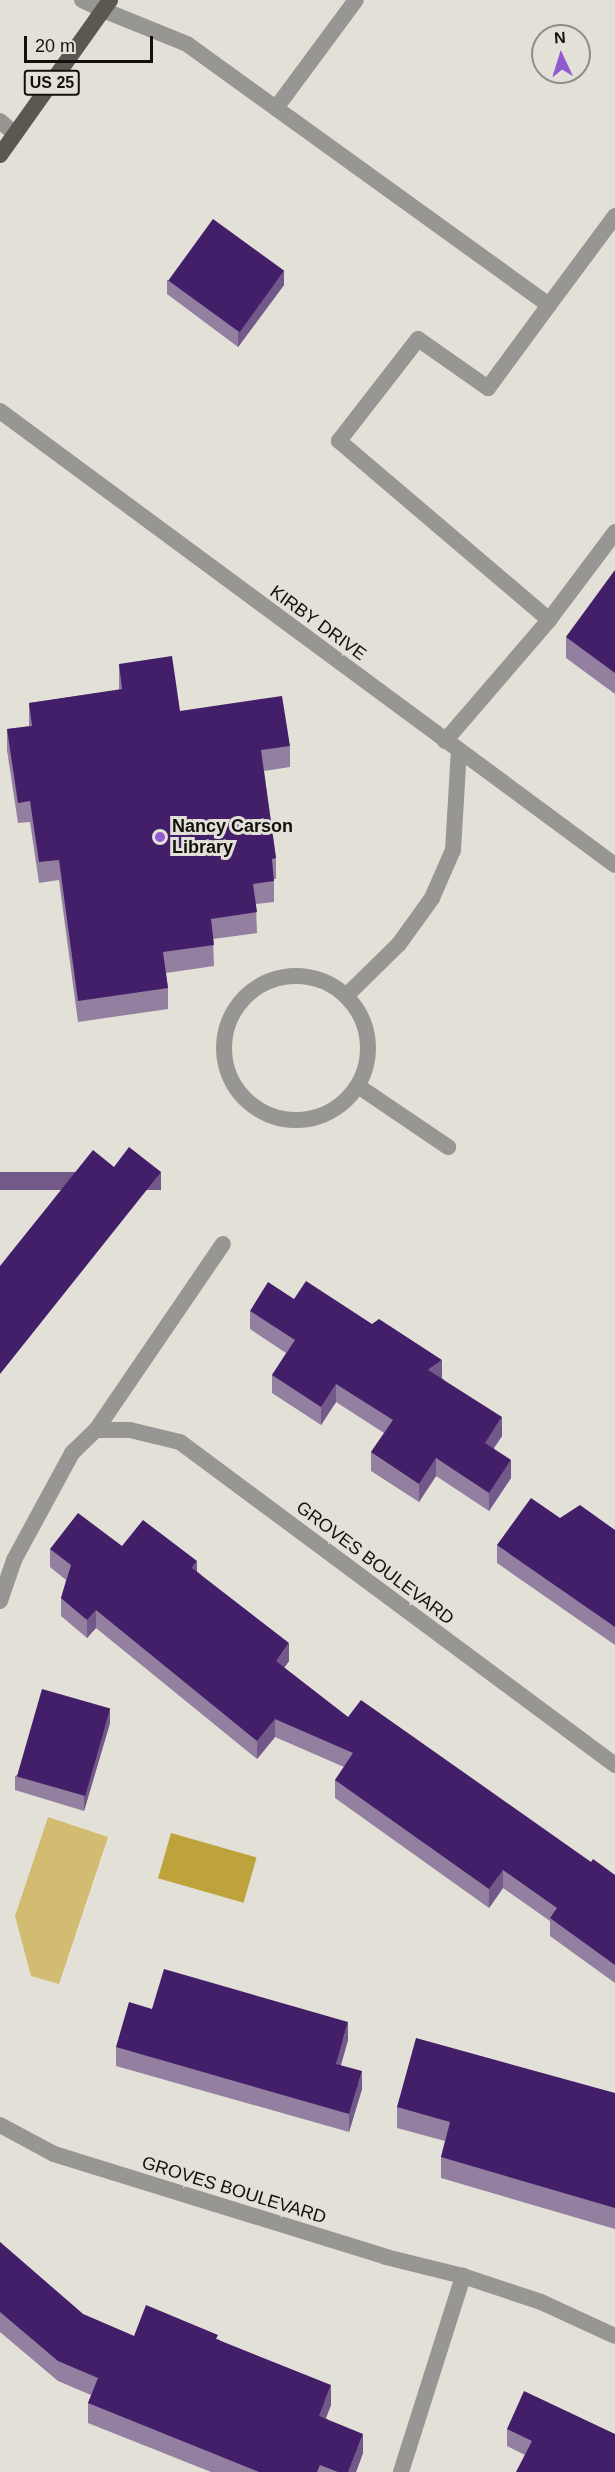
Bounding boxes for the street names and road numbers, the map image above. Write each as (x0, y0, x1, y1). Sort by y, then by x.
road number: US 25 (23, 70, 80, 96)
street label: KIRBY DRIVE (266, 581, 370, 665)
street label: GROVES BOULEVARD (292, 1497, 458, 1629)
street label: GROVES BOULEVARD (139, 2152, 329, 2228)

